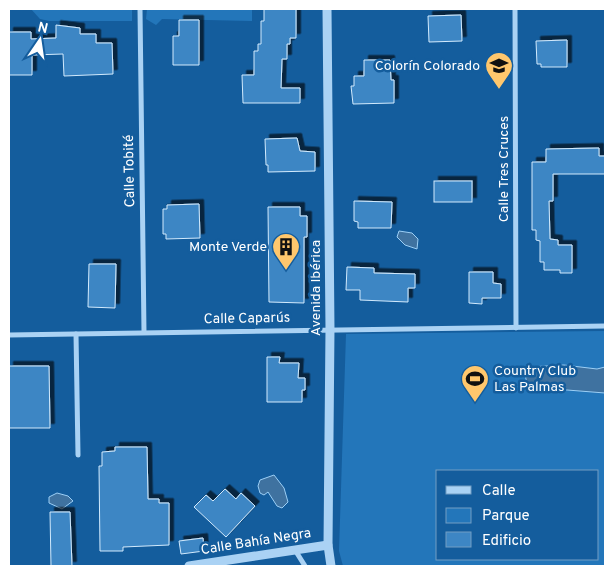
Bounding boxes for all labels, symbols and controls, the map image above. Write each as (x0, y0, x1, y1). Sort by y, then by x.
north arrow (15, 15, 65, 65)
text: N (36, 19, 49, 38)
school or university icon: Colorín Colorado (484, 51, 514, 90)
place label: Colorín Colorado (375, 58, 480, 75)
street label: Calle Tres Cruces (496, 116, 513, 222)
street label: Calle Tobité (121, 134, 139, 208)
building icon: Monte Verde (271, 232, 301, 271)
place label: Monte Verde (189, 239, 267, 256)
street label: Avenida Ibérica (308, 240, 325, 336)
street label: Calle Caparús (204, 310, 290, 328)
place label: Country Club Las Palmas (494, 363, 576, 396)
sports icon: Country Club Las Palmas (460, 364, 490, 403)
legend (436, 470, 599, 560)
text: Calle (482, 482, 516, 501)
text: Parque (482, 507, 530, 526)
street label: Calle Bahía Negra (200, 525, 312, 559)
text: Edificio (482, 532, 531, 551)

